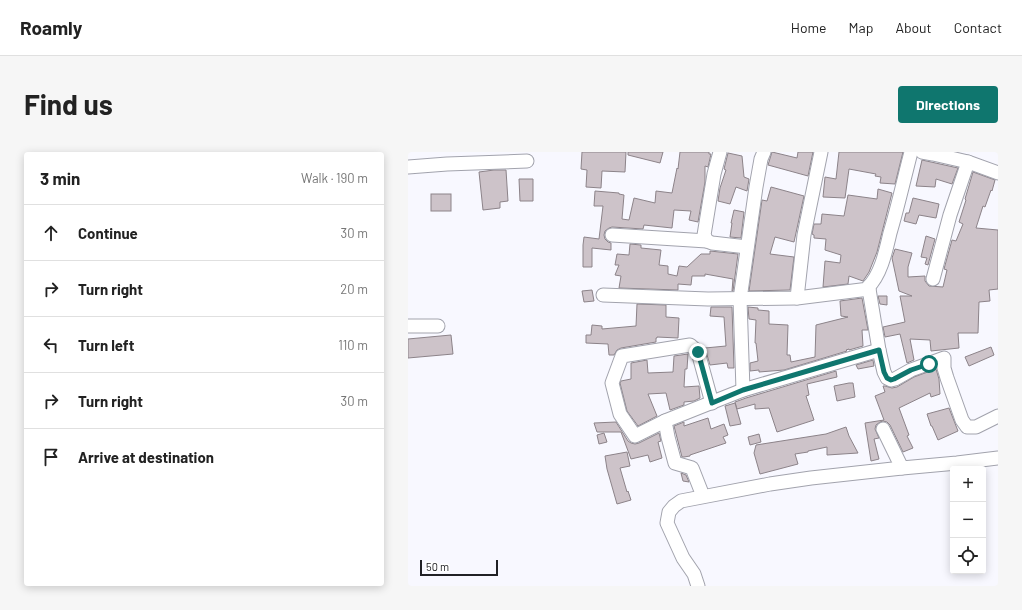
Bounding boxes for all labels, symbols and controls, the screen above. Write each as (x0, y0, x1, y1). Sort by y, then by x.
text: Roamly (20, 16, 82, 39)
text: Home (791, 19, 827, 36)
text: Map (849, 19, 873, 36)
text: About (895, 19, 932, 36)
text: Contact (954, 19, 1002, 36)
button: Directions (898, 86, 998, 123)
text: Find us (24, 87, 113, 121)
text: 3 min (40, 168, 80, 188)
text: Walk · 190 m (301, 170, 368, 186)
icon: ahead (40, 222, 62, 244)
text: Continue (78, 224, 138, 242)
text: 30 m (341, 225, 368, 241)
icon: right (40, 278, 62, 300)
text: Turn right (78, 280, 143, 298)
text: 20 m (340, 281, 368, 297)
icon: left (40, 334, 62, 356)
text: Turn left (78, 336, 134, 354)
text: 110 m (338, 337, 368, 353)
route end (689, 343, 707, 361)
route start (920, 355, 938, 373)
icon: right (40, 390, 62, 412)
text: Turn right (78, 392, 143, 410)
text: 30 m (341, 393, 368, 409)
icon: arrive (40, 446, 62, 468)
text: Arrive at destination (78, 448, 214, 466)
map controls (950, 466, 986, 574)
button: + (950, 466, 986, 502)
button: − (950, 502, 986, 538)
button: locate (950, 538, 986, 574)
scale bar (420, 558, 498, 577)
text: 50 m (426, 560, 449, 573)

